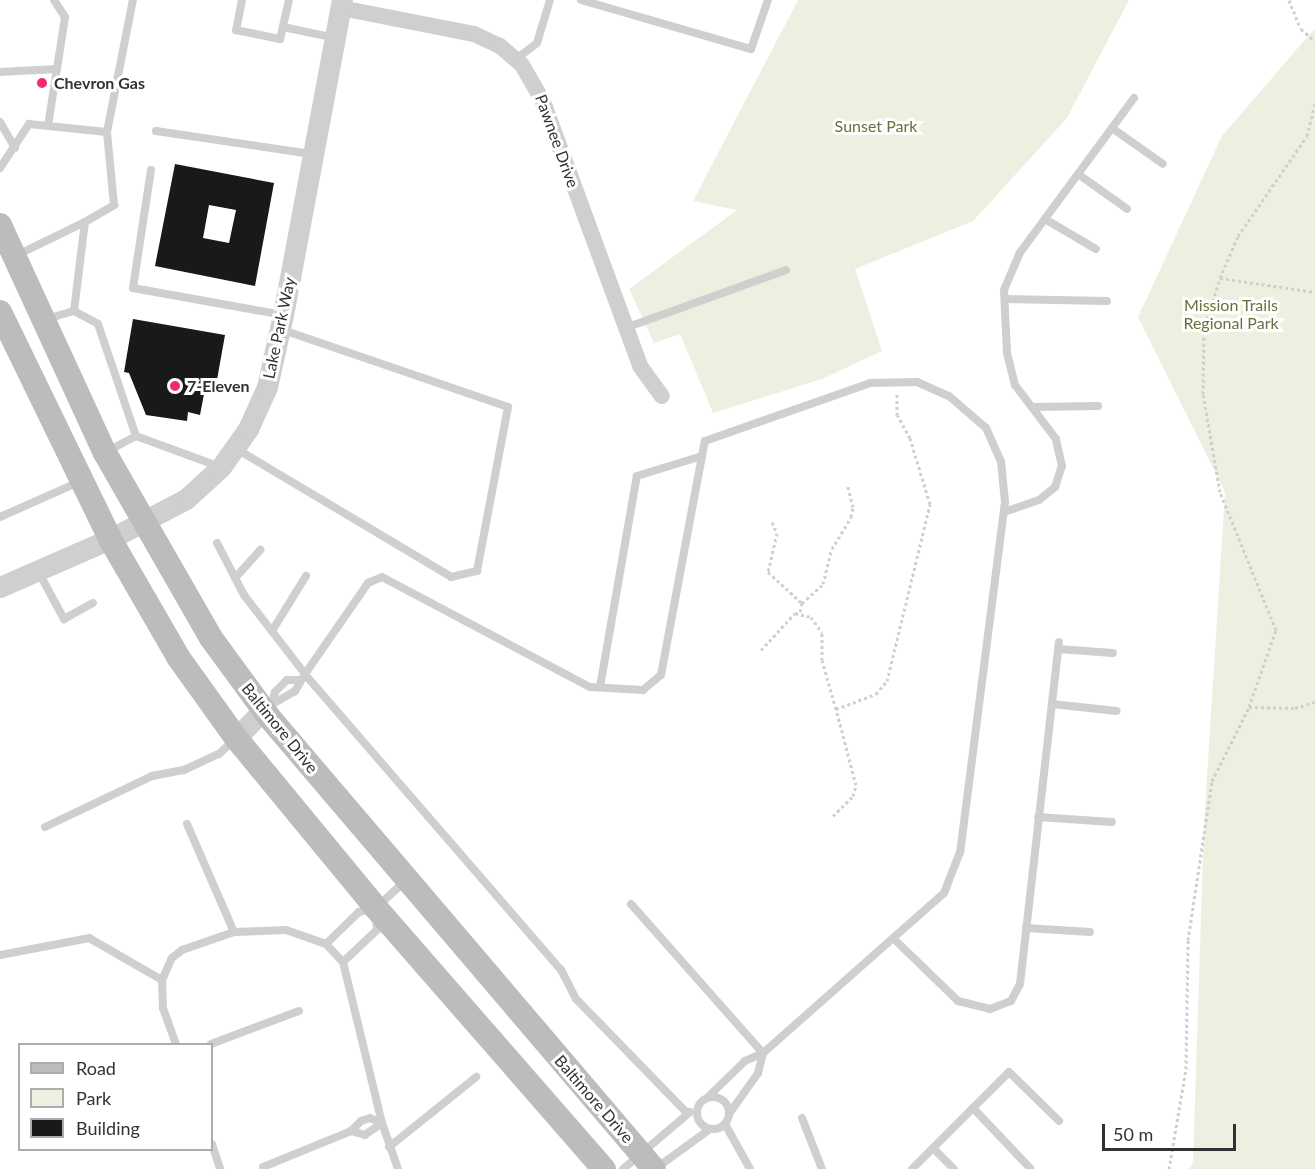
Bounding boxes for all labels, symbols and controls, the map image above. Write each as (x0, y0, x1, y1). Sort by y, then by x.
place label: Chevron Gas (54, 73, 145, 93)
marker: Chevron Gas (35, 76, 49, 90)
street label: Pawnee Drive (531, 92, 583, 190)
park label: Sunset Park (835, 116, 917, 136)
street label: Lake Park Way (259, 275, 299, 381)
park label: Mission Trails Regional Park (1183, 295, 1279, 333)
place label: 7-Eleven (187, 376, 249, 396)
marker: 7-Eleven (168, 379, 182, 393)
street label: Baltimore Drive (238, 679, 322, 777)
legend (18, 1043, 213, 1151)
street label: Baltimore Drive (551, 1051, 637, 1147)
text: Road (76, 1057, 116, 1079)
text: Park (76, 1087, 111, 1109)
scale bar (1105, 1112, 1238, 1150)
text: Building (76, 1117, 140, 1139)
text: 50 m (1113, 1123, 1153, 1145)

